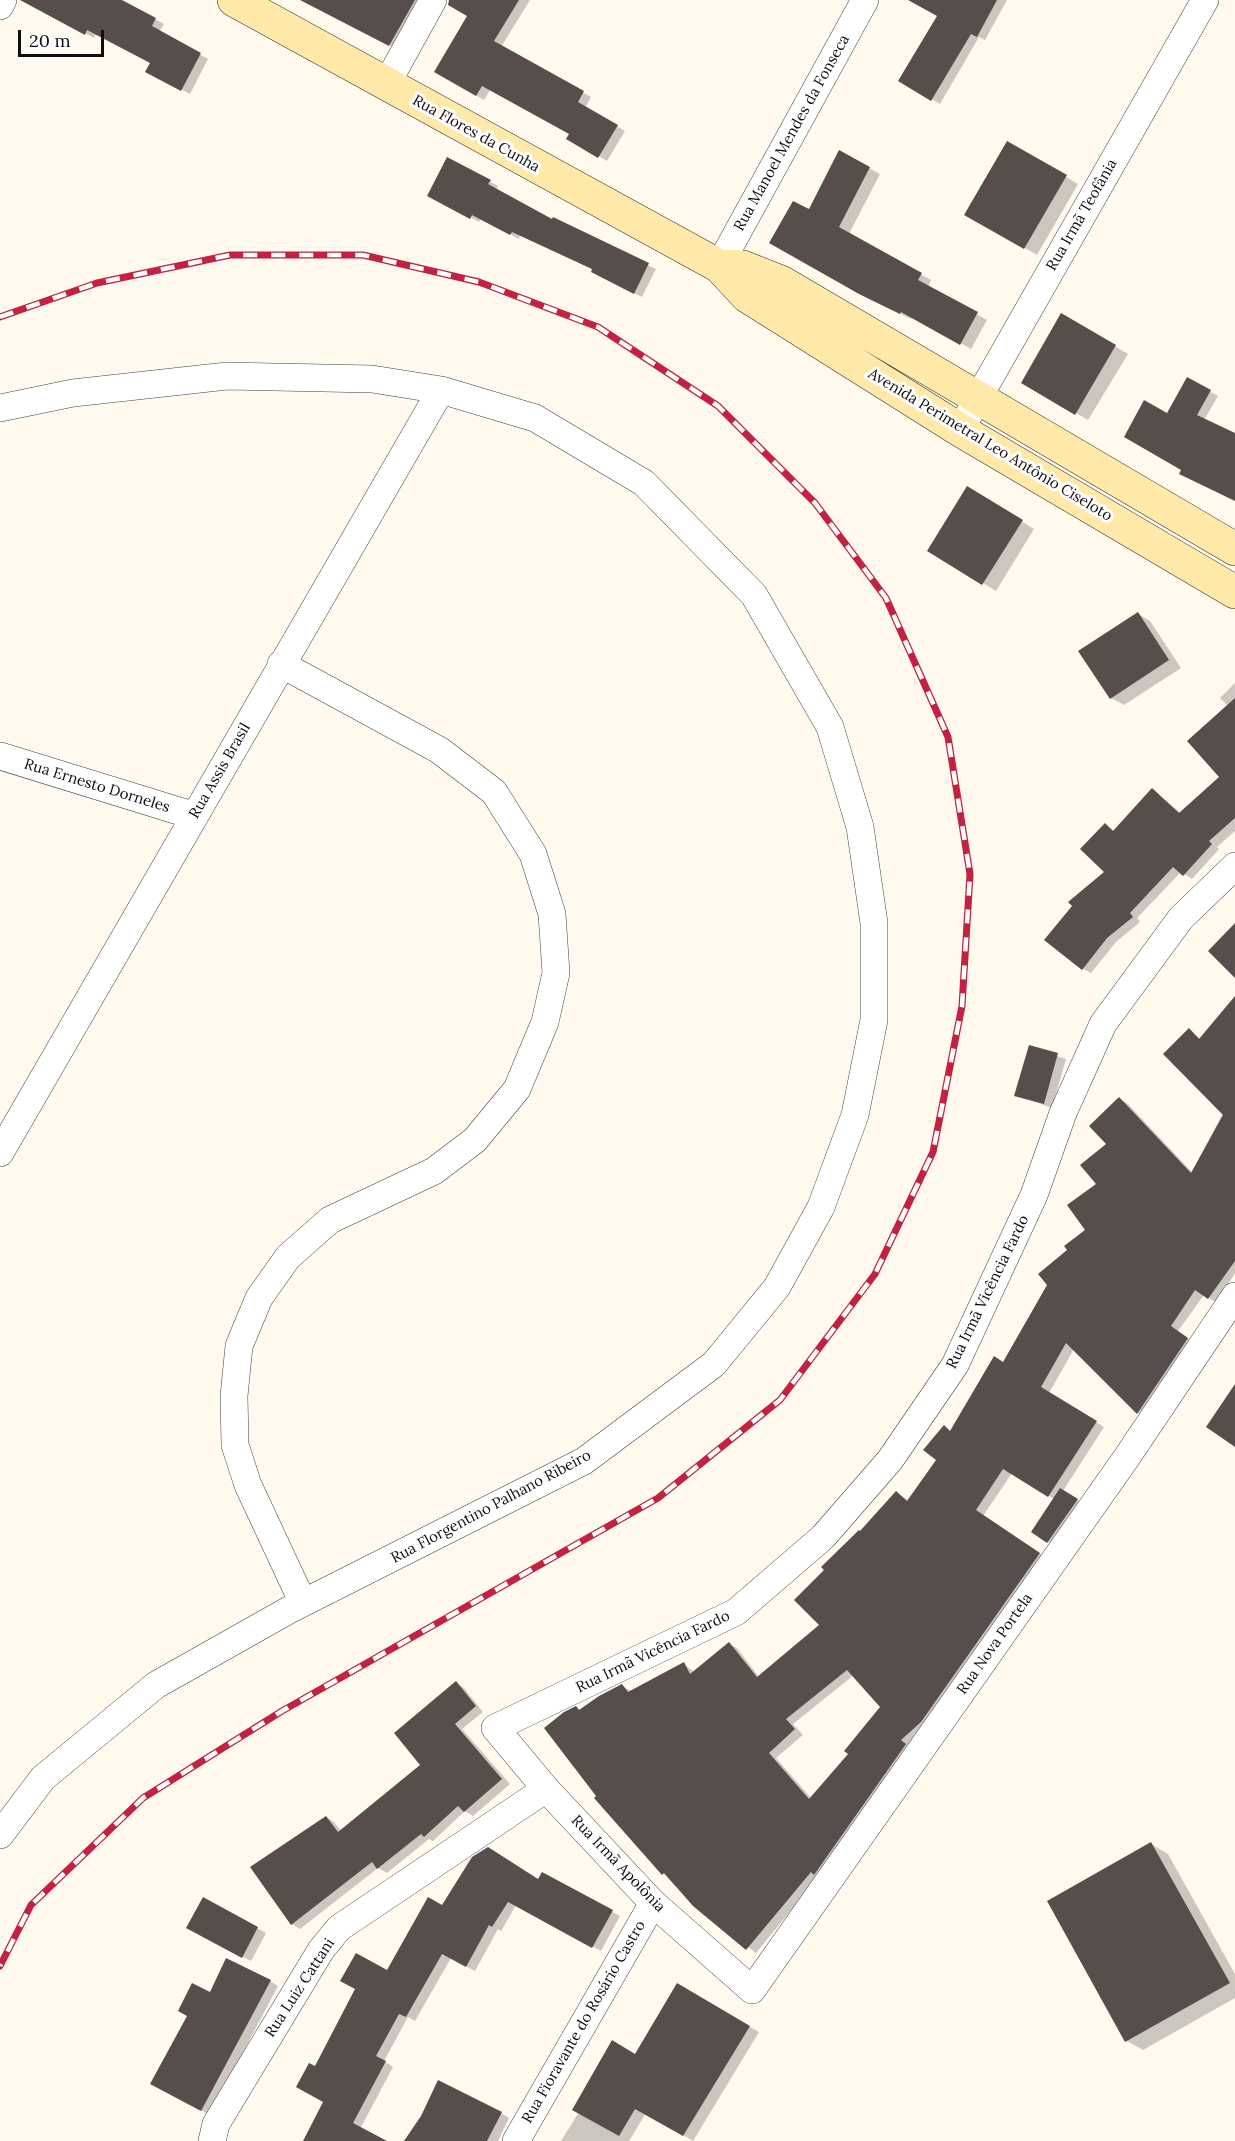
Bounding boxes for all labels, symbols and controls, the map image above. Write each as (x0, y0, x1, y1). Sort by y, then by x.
scale bar (21, 18, 106, 56)
text: 20 m (29, 29, 71, 52)
street label: Rua Manoel Mendes da Fonseca (730, 32, 854, 234)
street label: Rua Flores da Cunha (409, 92, 543, 176)
street label: Rua Irmã Teofânia (1043, 156, 1121, 274)
street label: Avenida Perimetral Leo Antônio Ciseloto (865, 365, 1115, 525)
street label: Rua Assis Brasil (185, 720, 255, 822)
street label: Rua Ernesto Dorneles (22, 755, 172, 817)
street label: Rua Irmã Vicência Fardo (943, 1212, 1033, 1372)
street label: Rua Florgentino Palhano Ribeiro (388, 1446, 594, 1568)
street label: Rua Nova Portela (953, 1590, 1037, 1698)
street label: Rua Irmã Vicência Fardo (573, 1607, 733, 1697)
street label: Rua Irmã Apolônia (567, 1812, 669, 1916)
street label: Rua Fioravante do Rosário Castro (518, 1917, 650, 2127)
street label: Rua Luiz Cattani (261, 1935, 339, 2041)

